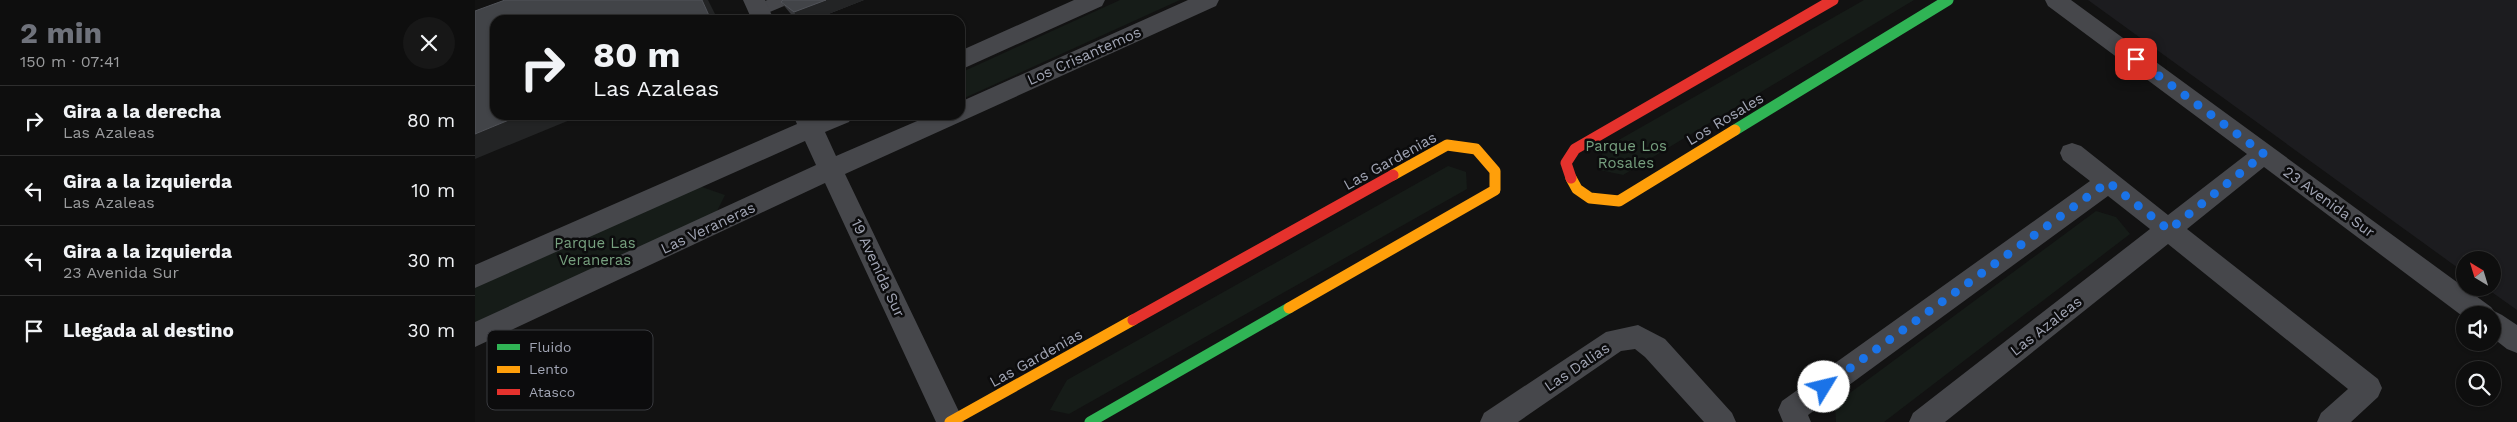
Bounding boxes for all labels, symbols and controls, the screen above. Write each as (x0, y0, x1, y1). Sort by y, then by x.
text: 2 min (20, 15, 102, 50)
button: close (403, 17, 455, 69)
street label: Los Crisantemos (1024, 23, 1144, 89)
text: 80 m (593, 34, 680, 76)
icon: right (510, 35, 575, 100)
pin (2115, 38, 2157, 80)
icon: arrive (2122, 45, 2150, 73)
text: 150 m · 07:41 (20, 52, 120, 71)
text: Las Azaleas (593, 76, 719, 101)
street label: Los Rosales (1683, 89, 1767, 149)
text: Gira a la derecha (63, 100, 221, 123)
icon: right (20, 107, 48, 135)
text: 80 m (407, 109, 455, 132)
text: Las Azaleas (63, 123, 155, 142)
street label: Las Gardenias (1340, 128, 1440, 194)
park label: Parque Los Rosales (1585, 137, 1667, 172)
street label: 23 Avenida Sur (2280, 163, 2378, 241)
text: Gira a la izquierda (63, 170, 232, 193)
icon: left (20, 177, 48, 205)
text: 10 m (411, 179, 455, 202)
text: Las Azaleas (63, 193, 155, 212)
street label: Las Veraneras (658, 198, 758, 258)
street label: 19 Avenida Sur (847, 216, 909, 320)
park label: Parque Las Veraneras (554, 234, 636, 269)
text: Gira a la izquierda (63, 240, 232, 263)
icon: left (20, 247, 48, 275)
text: 30 m (408, 249, 455, 272)
north arrow (2456, 251, 2501, 296)
map controls (2456, 251, 2501, 406)
text: 23 Avenida Sur (63, 263, 179, 282)
street label: Las Azaleas (2007, 292, 2085, 360)
button: sound (2456, 306, 2501, 351)
icon: arrive (20, 317, 48, 345)
text: Llegada al destino (63, 319, 234, 342)
text: 30 m (408, 319, 455, 342)
street label: Las Gardenias (986, 325, 1086, 391)
legend (487, 330, 653, 410)
text: Fluido (529, 339, 571, 355)
street label: Las Dalias (1541, 339, 1613, 395)
position arrow (1797, 360, 1849, 412)
text: Lento (529, 361, 568, 377)
button: search (2456, 361, 2501, 406)
text: Atasco (529, 384, 575, 400)

